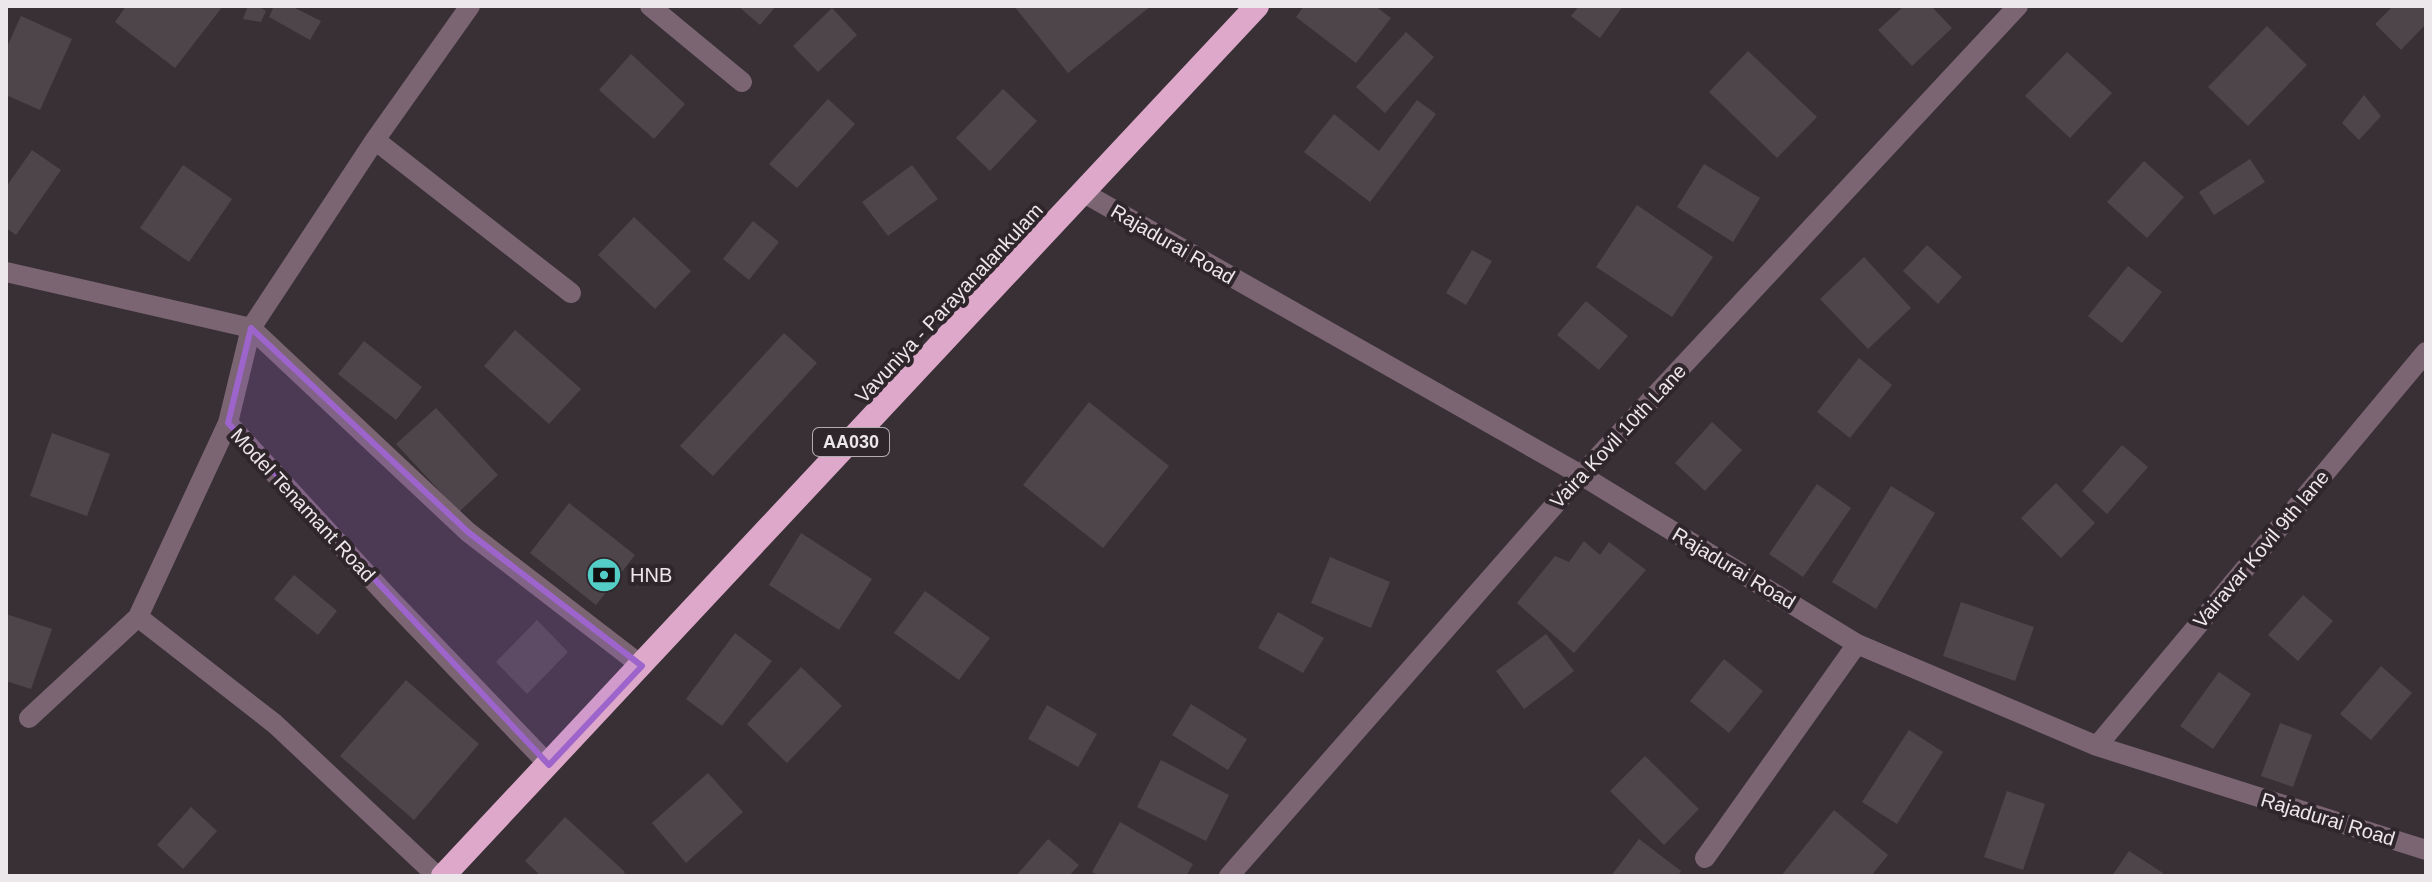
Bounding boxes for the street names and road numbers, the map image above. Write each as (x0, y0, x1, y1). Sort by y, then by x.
street label: Vavuniya - Parayanalankulam (851, 199, 1047, 407)
street label: Rajadurai Road (1107, 200, 1239, 288)
street label: Vaira Kovil 10th Lane (1546, 360, 1690, 512)
street label: Model Tenamant Road (226, 424, 380, 586)
road number: AA030 (813, 428, 889, 456)
street label: Vairavar Kovil 9th lane (2189, 466, 2333, 632)
street label: Rajadurai Road (1669, 523, 1799, 613)
street label: Rajadurai Road (2258, 788, 2398, 850)

